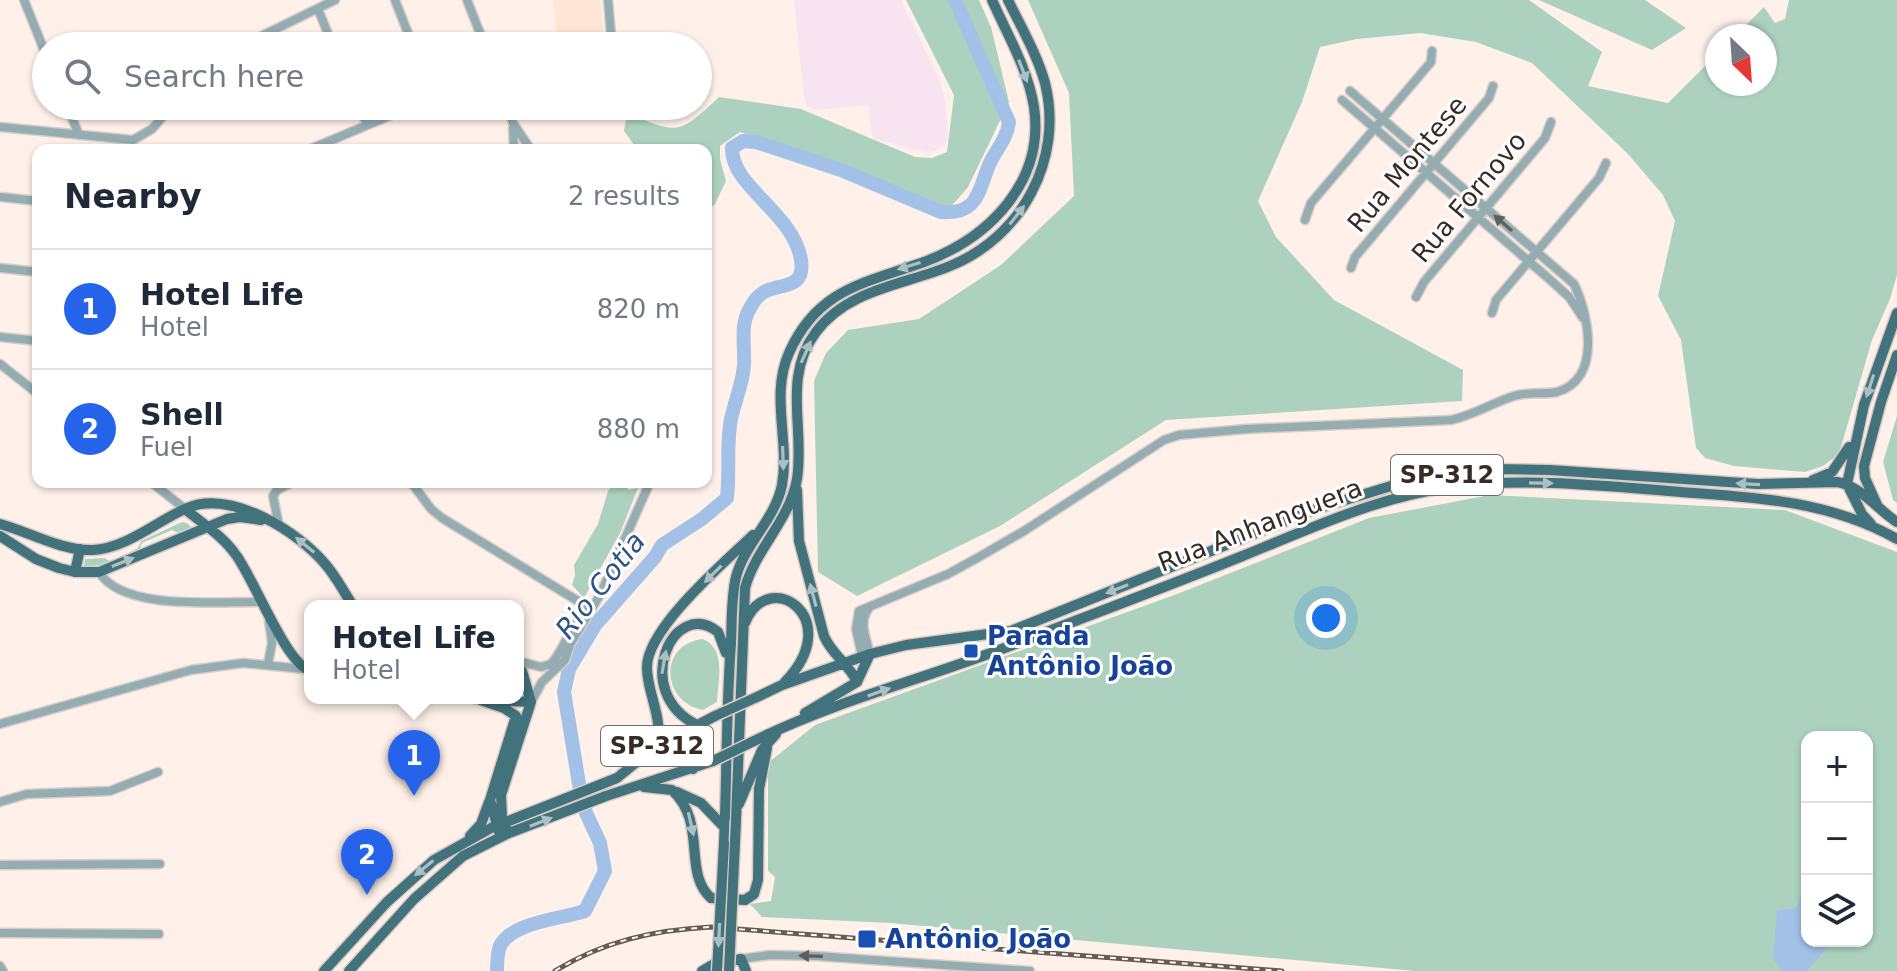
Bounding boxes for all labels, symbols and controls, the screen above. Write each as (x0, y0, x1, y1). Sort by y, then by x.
north arrow (1705, 24, 1777, 96)
search box (32, 32, 712, 120)
icon: search (60, 54, 104, 98)
text: Search here (124, 59, 304, 94)
one-way arrow (1017, 59, 1030, 83)
street label: Rua Montese (1341, 90, 1473, 238)
street label: Rua Fornovo (1406, 126, 1532, 268)
text: Nearby (64, 176, 202, 216)
text: 2 results (568, 181, 680, 211)
one-way arrow (1008, 205, 1024, 225)
one-way arrow (1493, 214, 1512, 232)
one-way arrow (896, 261, 920, 273)
text: Hotel Life (140, 277, 304, 312)
text: 1 (81, 294, 99, 324)
text: 820 m (597, 294, 680, 324)
text: Hotel (140, 312, 209, 342)
one-way arrow (799, 340, 812, 364)
one-way arrow (1863, 374, 1875, 398)
text: Shell (140, 397, 224, 432)
text: 2 (81, 414, 99, 444)
text: 880 m (597, 414, 680, 444)
text: Fuel (140, 432, 193, 462)
one-way arrow (777, 446, 790, 471)
road number: SP-312 (1391, 455, 1503, 495)
street label: Rua Anhanguera (1154, 472, 1366, 578)
one-way arrow (1529, 477, 1554, 490)
one-way arrow (1735, 477, 1760, 490)
water label: Rio Cotia (549, 526, 652, 645)
one-way arrow (295, 537, 315, 554)
one-way arrow (111, 555, 135, 568)
one-way arrow (704, 564, 723, 583)
one-way arrow (807, 582, 819, 607)
one-way arrow (1105, 583, 1129, 596)
your location (1306, 598, 1346, 638)
popup (304, 600, 524, 704)
text: Hotel Life (332, 620, 496, 655)
place label: Parada Antônio João (987, 621, 1173, 681)
marker: Parada Antônio João (962, 642, 980, 660)
one-way arrow (659, 649, 671, 674)
text: Hotel (332, 655, 401, 685)
one-way arrow (867, 686, 891, 698)
road number: SP-312 (601, 726, 713, 766)
pin: 1 (388, 730, 440, 796)
map controls (1801, 731, 1873, 947)
button: + (1801, 731, 1873, 803)
button: − (1801, 803, 1873, 875)
one-way arrow (685, 811, 698, 836)
one-way arrow (529, 815, 553, 828)
pin: 2 (341, 829, 393, 895)
one-way arrow (414, 859, 434, 875)
button: layers (1801, 875, 1873, 947)
one-way arrow (712, 923, 725, 948)
place label: Antônio João (885, 924, 1071, 954)
marker: Antônio João (856, 928, 878, 950)
one-way arrow (798, 949, 823, 962)

